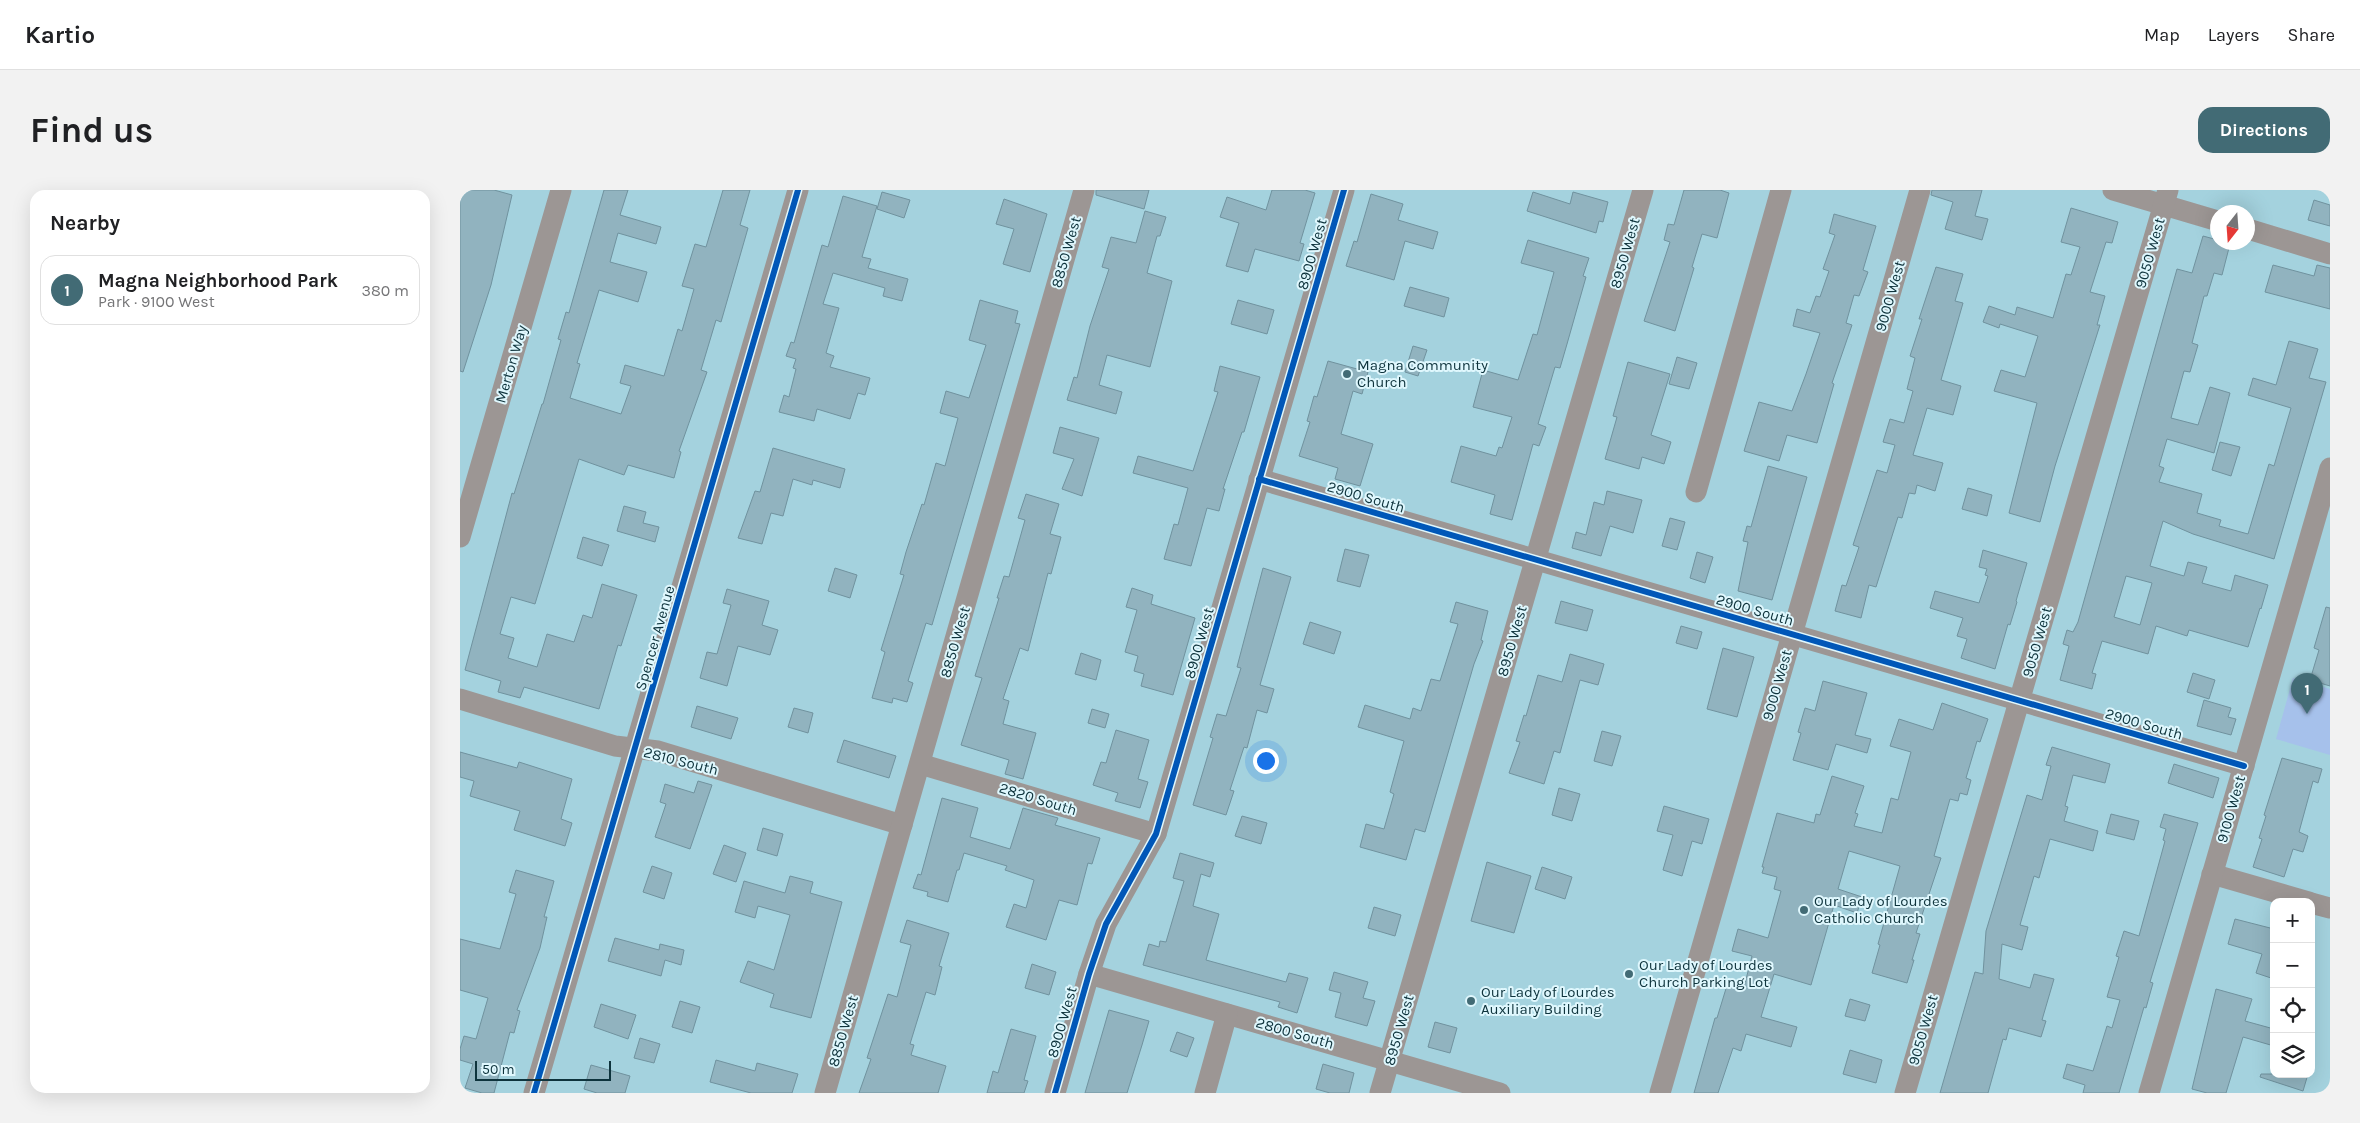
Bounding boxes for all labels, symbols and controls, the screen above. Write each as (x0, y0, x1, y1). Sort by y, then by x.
text: Kartio (25, 21, 95, 49)
text: Map (2144, 24, 2180, 46)
text: Layers (2208, 24, 2260, 46)
text: Share (2288, 24, 2335, 46)
button: Directions (2198, 107, 2330, 153)
text: Find us (30, 110, 153, 151)
north arrow (2210, 205, 2255, 250)
text: Nearby (50, 211, 120, 235)
street label: 8850 West (1047, 214, 1085, 290)
street label: 8950 West (1606, 215, 1644, 291)
street label: 9050 West (2131, 215, 2169, 290)
street label: 8900 West (1293, 216, 1331, 292)
street label: 9000 West (1871, 258, 1909, 334)
text: Magna Neighborhood Park (98, 270, 338, 292)
text: 1 (64, 281, 70, 300)
text: 380 m (361, 281, 409, 300)
text: Park · 9100 West (98, 292, 215, 311)
street label: Merton Way (491, 323, 531, 405)
place label: Magna Community Church (1357, 356, 1488, 391)
marker: Magna Community Church (1341, 368, 1353, 380)
street label: 2900 South (1325, 477, 1407, 517)
street label: Spencer Avenue (631, 583, 679, 693)
street label: 2900 South (1714, 590, 1796, 630)
street label: 8950 West (1493, 603, 1531, 679)
street label: 8850 West (936, 604, 974, 680)
street label: 9050 West (2018, 604, 2056, 679)
street label: 8900 West (1180, 605, 1218, 681)
street label: 9000 West (1758, 647, 1796, 723)
pin: 1 (2291, 673, 2323, 714)
street label: 2900 South (2103, 704, 2185, 744)
street label: 2810 South (642, 743, 720, 779)
your location (1253, 748, 1279, 774)
street label: 9100 West (2213, 773, 2249, 845)
street label: 2820 South (997, 779, 1079, 819)
place label: Our Lady of Lourdes Catholic Church (1814, 892, 1948, 927)
map controls (2270, 898, 2315, 1078)
button: + (2270, 898, 2315, 943)
marker: Our Lady of Lourdes Catholic Church (1798, 904, 1810, 916)
button: − (2270, 943, 2315, 988)
place label: Our Lady of Lourdes Church Parking Lot (1639, 956, 1773, 991)
marker: Our Lady of Lourdes Church Parking Lot (1623, 968, 1635, 980)
place label: Our Lady of Lourdes Auxiliary Building (1481, 983, 1615, 1018)
street label: 8900 West (1043, 984, 1081, 1060)
button: locate (2270, 988, 2315, 1033)
street label: 8950 West (1380, 992, 1418, 1068)
street label: 9050 West (1904, 992, 1942, 1067)
street label: 8850 West (824, 993, 862, 1069)
marker: Our Lady of Lourdes Auxiliary Building (1465, 995, 1477, 1007)
street label: 2800 South (1254, 1013, 1336, 1053)
button: layers (2270, 1033, 2315, 1078)
scale bar (475, 1058, 611, 1081)
text: 50 m (482, 1061, 515, 1078)

